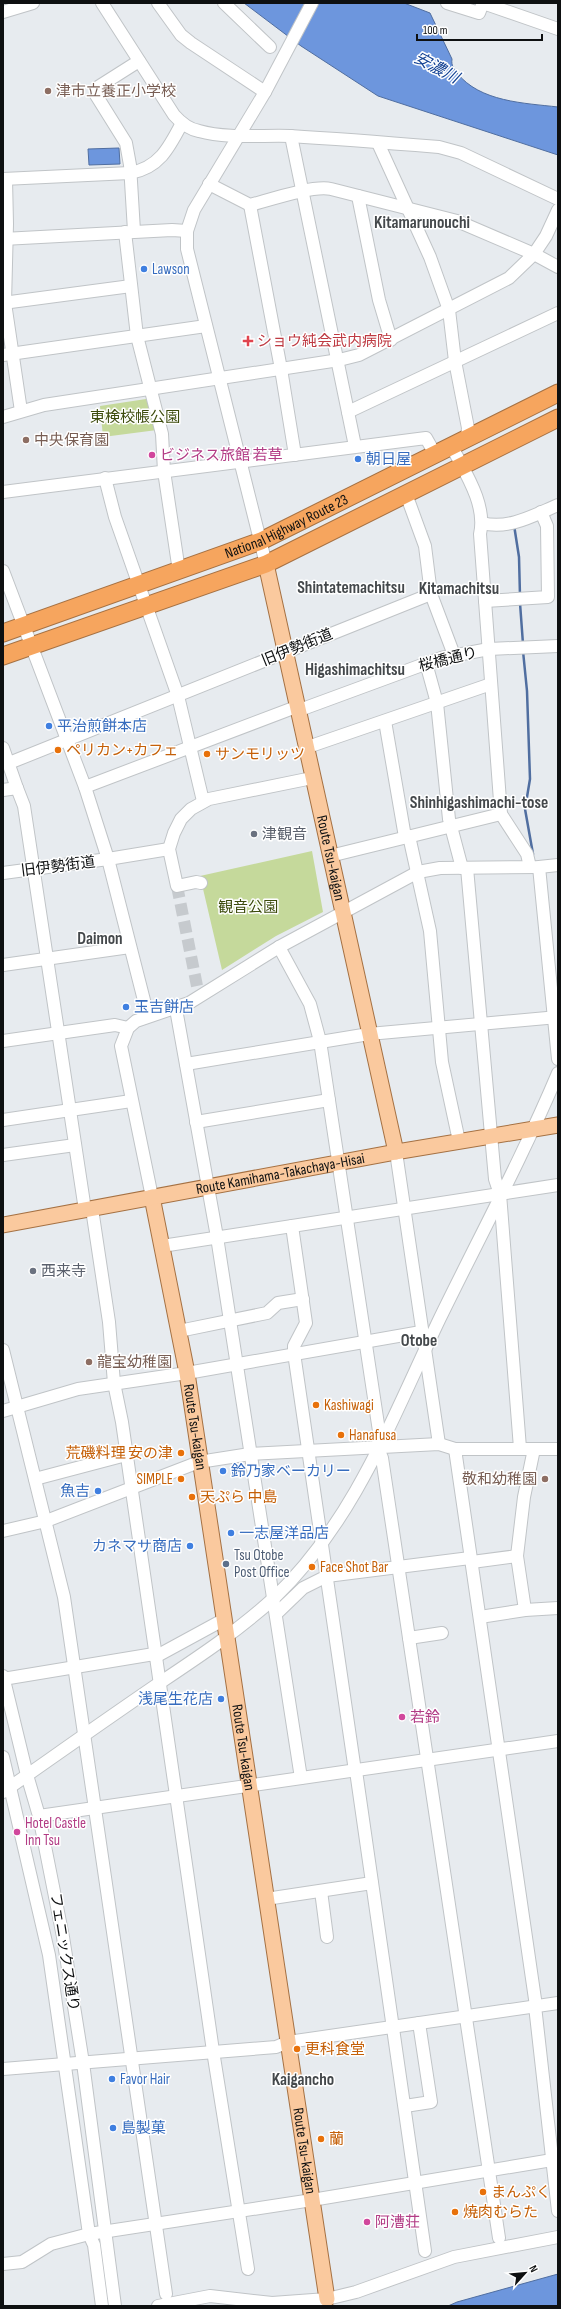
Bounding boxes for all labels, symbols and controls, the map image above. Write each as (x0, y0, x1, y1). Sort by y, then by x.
scale bar (417, 16, 542, 42)
text: 100 m (423, 23, 448, 38)
water label: 安濃川 (411, 49, 464, 89)
place label: 津市立養正小学校 (56, 82, 176, 101)
marker: 津市立養正小学校 (43, 86, 53, 96)
district label: Kitamarunouchi (374, 213, 470, 233)
place label: Lawson (152, 260, 190, 279)
marker: Lawson (139, 264, 149, 274)
place label: ショウ純会武内病院 (257, 332, 392, 351)
marker: ショウ純会武内病院 (242, 335, 254, 347)
park label: 東検校帳公園 (90, 408, 180, 427)
place label: 中央保育園 (34, 431, 109, 450)
marker: 中央保育園 (21, 435, 31, 445)
place label: ビジネス旅館 若草 (160, 446, 282, 465)
marker: ビジネス旅館 若草 (147, 450, 157, 460)
place label: 朝日屋 (366, 450, 411, 469)
marker: 朝日屋 (353, 454, 363, 464)
street label: National Highway Route 23 (222, 490, 351, 563)
district label: Shintatemachitsu (297, 578, 405, 598)
district label: Kitamachitsu (419, 579, 499, 599)
street label: 旧伊勢街道 (259, 625, 336, 670)
street label: 桜橋通り (417, 643, 480, 676)
district label: Higashimachitsu (305, 660, 405, 680)
place label: 平治煎餅本店 (57, 717, 147, 736)
marker: 平治煎餅本店 (44, 721, 54, 731)
place label: ペリカン+カフェ (66, 741, 178, 760)
marker: ペリカン+カフェ (53, 745, 63, 755)
place label: サンモリッツ (215, 745, 305, 764)
marker: サンモリッツ (202, 749, 212, 759)
district label: Shinhigashimachi-tose (410, 793, 548, 813)
street label: Route Tsu-kaigan (312, 814, 349, 902)
place label: 津観音 (262, 825, 307, 844)
marker: 津観音 (249, 829, 259, 839)
street label: 旧伊勢街道 (20, 852, 96, 880)
park label: 観音公園 (218, 898, 278, 917)
district label: Daimon (77, 929, 123, 949)
place label: 玉吉餅店 (134, 998, 194, 1017)
marker: 玉吉餅店 (121, 1002, 131, 1012)
street label: Route Kamihama-Takachaya-Hisai (194, 1149, 366, 1199)
place label: 西来寺 (41, 1262, 86, 1281)
marker: 西来寺 (28, 1266, 38, 1276)
district label: Otobe (401, 1331, 437, 1351)
place label: 龍宝幼稚園 (97, 1353, 172, 1372)
marker: 龍宝幼稚園 (84, 1357, 94, 1367)
street label: Route Tsu-kaigan (179, 1383, 211, 1471)
place label: Kashiwagi (324, 1396, 374, 1415)
marker: Kashiwagi (311, 1400, 321, 1410)
place label: Hanafusa (349, 1426, 397, 1445)
marker: Hanafusa (336, 1430, 346, 1440)
place label: 荒磯料理 安の津 (66, 1444, 173, 1463)
marker: 荒磯料理 安の津 (176, 1448, 186, 1458)
place label: 鈴乃家ベーカリー (231, 1462, 351, 1481)
marker: 鈴乃家ベーカリー (218, 1466, 228, 1476)
place label: SIMPLE (137, 1470, 173, 1489)
place label: 敬和幼稚園 (462, 1470, 537, 1489)
marker: SIMPLE (176, 1474, 186, 1484)
marker: 敬和幼稚園 (540, 1474, 550, 1484)
place label: 魚吉 (60, 1482, 90, 1501)
marker: 魚吉 (93, 1486, 103, 1496)
place label: 天ぷら 中島 (200, 1488, 277, 1507)
marker: 天ぷら 中島 (187, 1492, 197, 1502)
place label: 一志屋洋品店 (239, 1524, 329, 1543)
marker: 一志屋洋品店 (226, 1528, 236, 1538)
place label: カネマサ商店 (92, 1537, 182, 1556)
marker: カネマサ商店 (185, 1541, 195, 1551)
place label: Tsu Otobe Post Office (234, 1546, 290, 1582)
place label: Face Shot Bar (320, 1558, 389, 1577)
marker: Tsu Otobe Post Office (221, 1559, 231, 1569)
marker: Face Shot Bar (307, 1562, 317, 1572)
place label: 浅尾生花店 (138, 1690, 213, 1709)
marker: 浅尾生花店 (216, 1694, 226, 1704)
street label: Route Tsu-kaigan (227, 1703, 259, 1792)
place label: 若鈴 (410, 1708, 440, 1727)
marker: 若鈴 (397, 1712, 407, 1722)
place label: Hotel Castle Inn Tsu (25, 1814, 86, 1850)
marker: Hotel Castle Inn Tsu (12, 1827, 22, 1837)
street label: フェニックス通り (46, 1892, 83, 2013)
place label: 更科食堂 (305, 2040, 365, 2059)
marker: 更科食堂 (292, 2044, 302, 2054)
place label: Favor Hair (120, 2070, 171, 2089)
district label: Kaigancho (272, 2070, 334, 2090)
marker: Favor Hair (107, 2074, 117, 2084)
street label: Route Tsu-kaigan (288, 2106, 320, 2195)
place label: 島製菓 (121, 2119, 166, 2138)
marker: 島製菓 (108, 2123, 118, 2133)
place label: 蘭 (329, 2130, 344, 2149)
marker: 蘭 (316, 2134, 326, 2144)
place label: まんぷく (491, 2183, 551, 2202)
marker: まんぷく (478, 2187, 488, 2197)
place label: 焼肉むらた (463, 2203, 538, 2222)
marker: 焼肉むらた (450, 2207, 460, 2217)
place label: 阿漕荘 (375, 2213, 420, 2232)
marker: 阿漕荘 (362, 2217, 372, 2227)
north arrow (505, 2253, 545, 2293)
text: N (526, 2263, 541, 2274)

